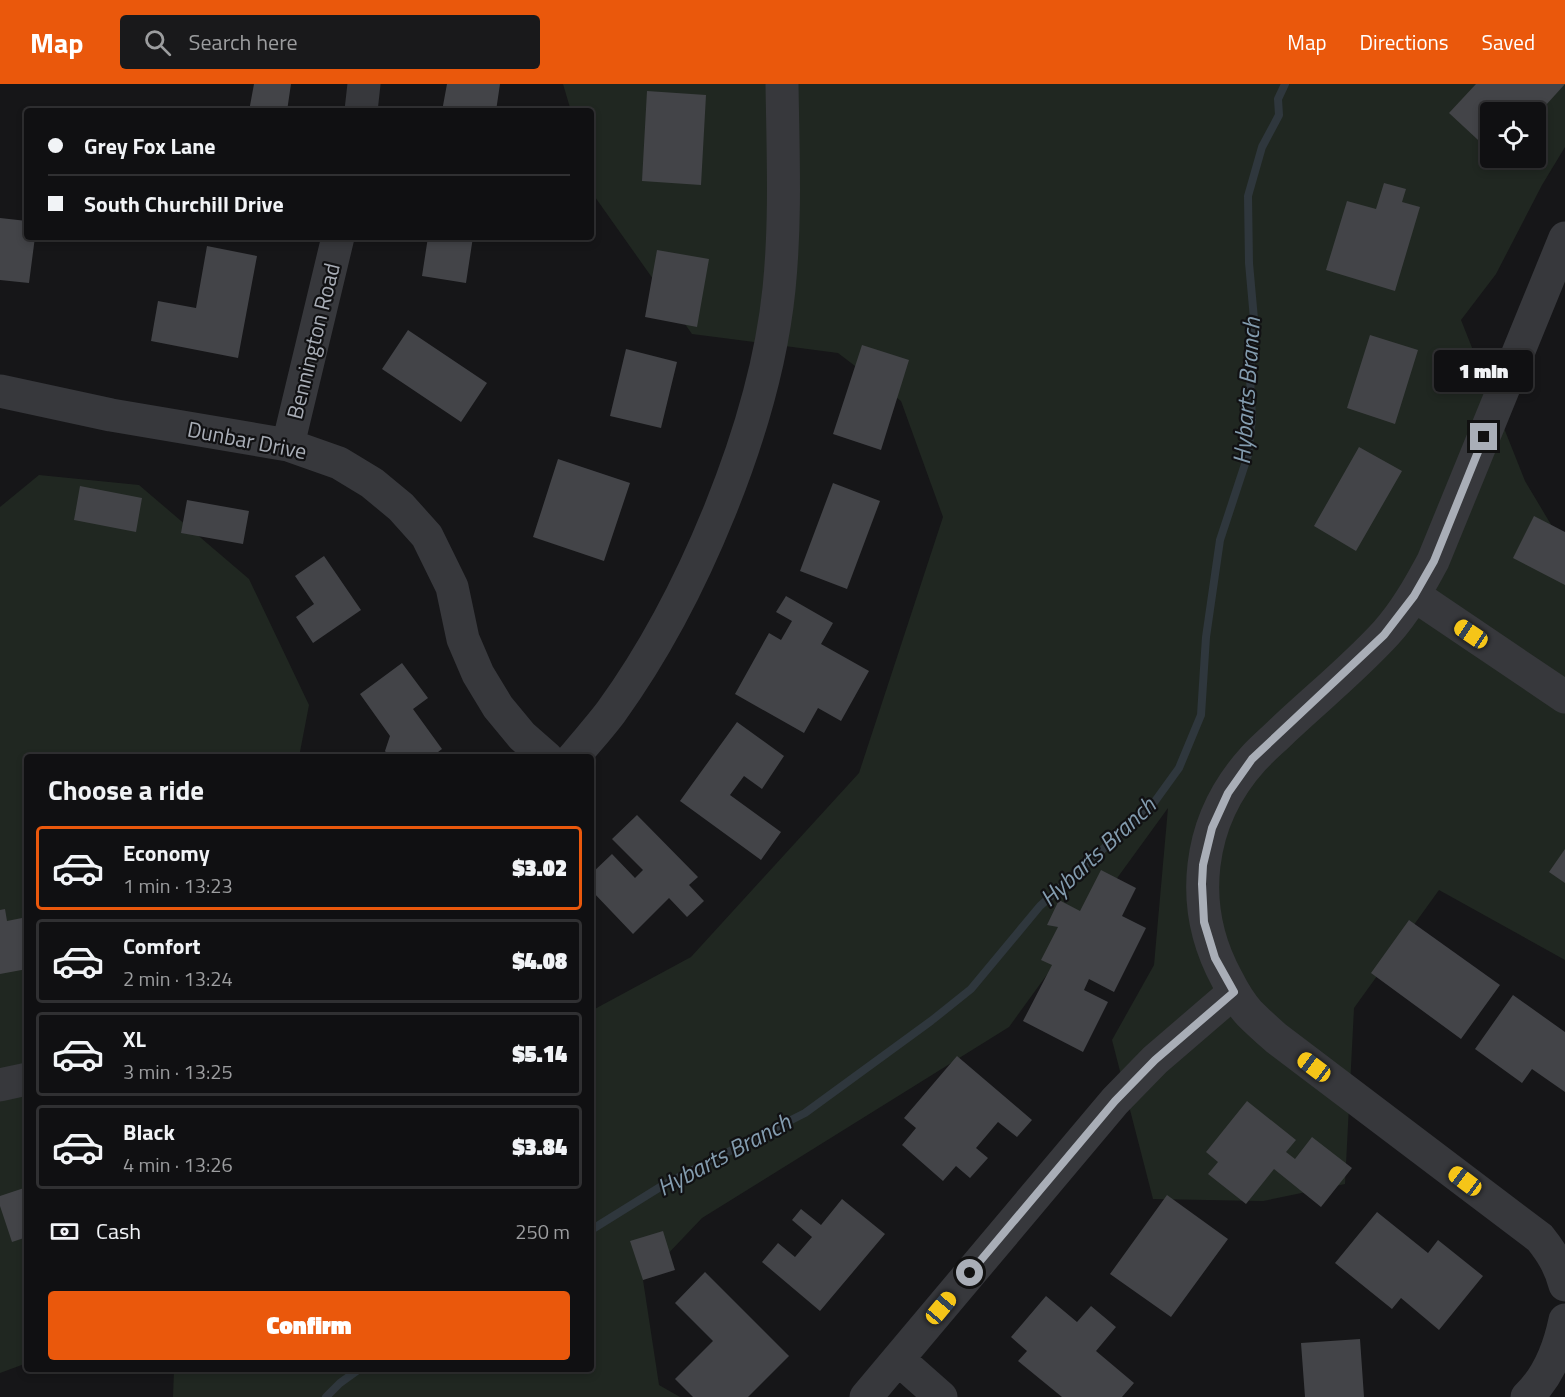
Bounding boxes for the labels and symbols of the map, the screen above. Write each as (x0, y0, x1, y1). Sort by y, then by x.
street label: Bennington Road (277, 259, 349, 423)
water label: Hybarts Branch (1223, 315, 1269, 466)
callout: 1 min (1434, 350, 1534, 392)
street label: Dunbar Drive (184, 412, 310, 468)
route end (1470, 423, 1497, 450)
car (1451, 616, 1491, 652)
water label: Hybarts Branch (1031, 787, 1164, 915)
car (1294, 1049, 1334, 1085)
water label: Hybarts Branch (650, 1103, 798, 1205)
car (1445, 1163, 1485, 1199)
route start (956, 1259, 983, 1286)
car (923, 1288, 959, 1328)

